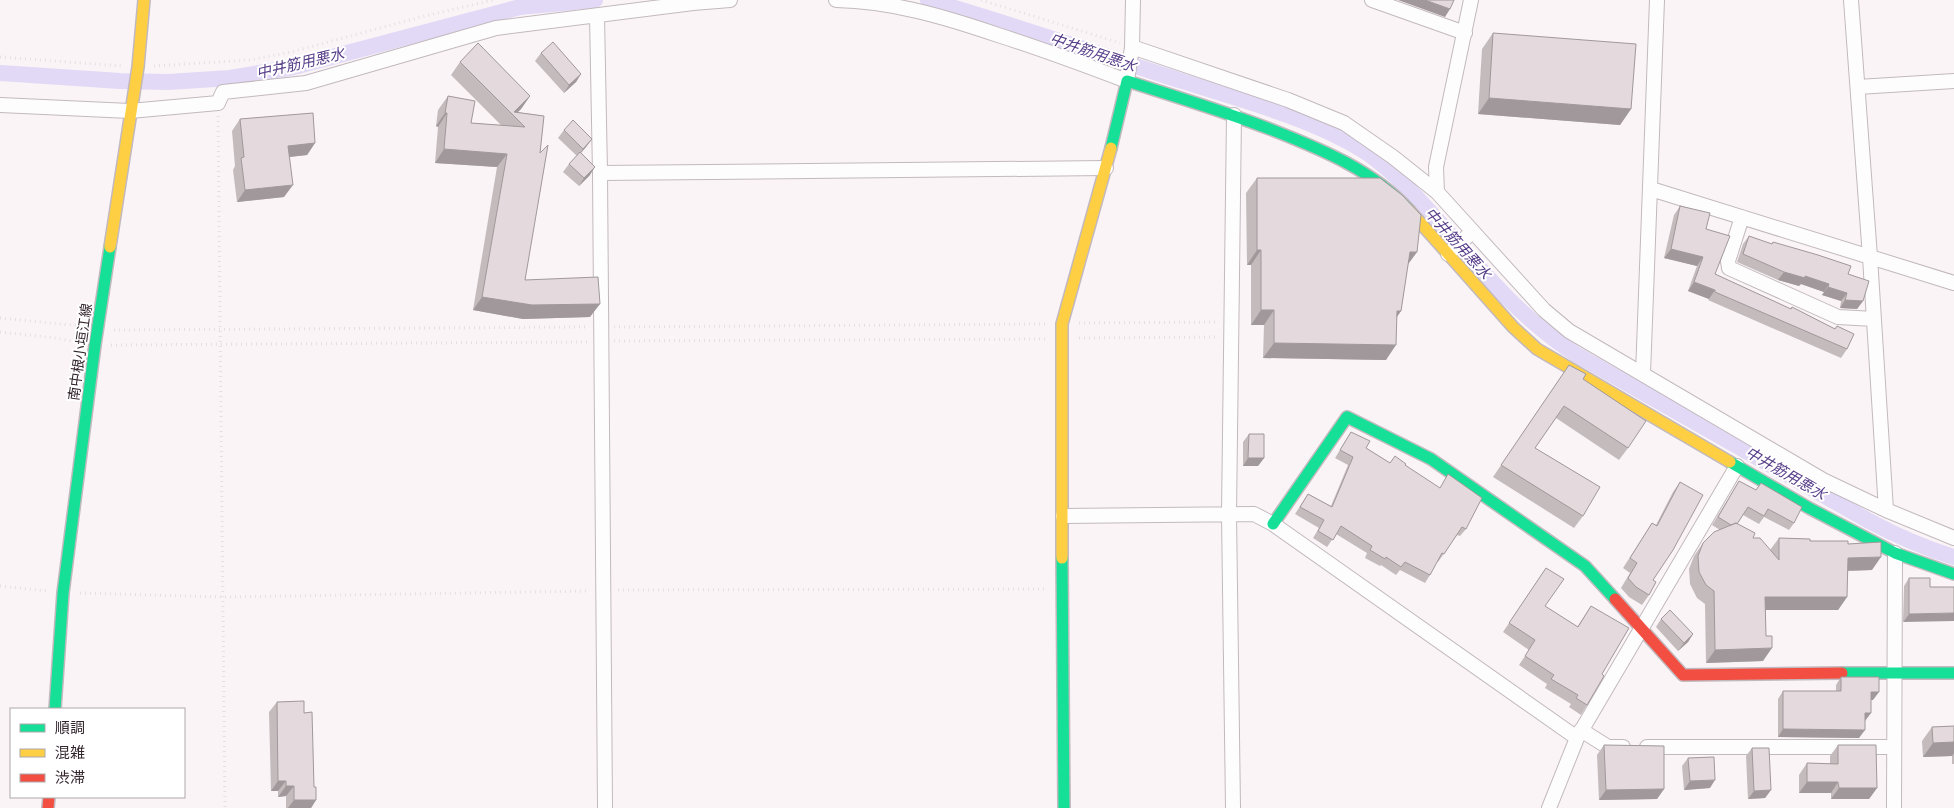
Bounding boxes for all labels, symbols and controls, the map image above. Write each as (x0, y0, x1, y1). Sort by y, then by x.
water label: 中井筋用悪水 (1048, 29, 1140, 75)
water label: 中井筋用悪水 (254, 44, 348, 81)
water label: 中井筋用悪水 (1422, 204, 1496, 284)
street label: 南中根小垣江線 (65, 302, 95, 402)
water label: 中井筋用悪水 (1743, 443, 1831, 504)
legend (10, 708, 185, 798)
text: 順調 (55, 719, 85, 736)
text: 混雑 (55, 744, 85, 761)
text: 渋滞 (55, 769, 85, 786)

